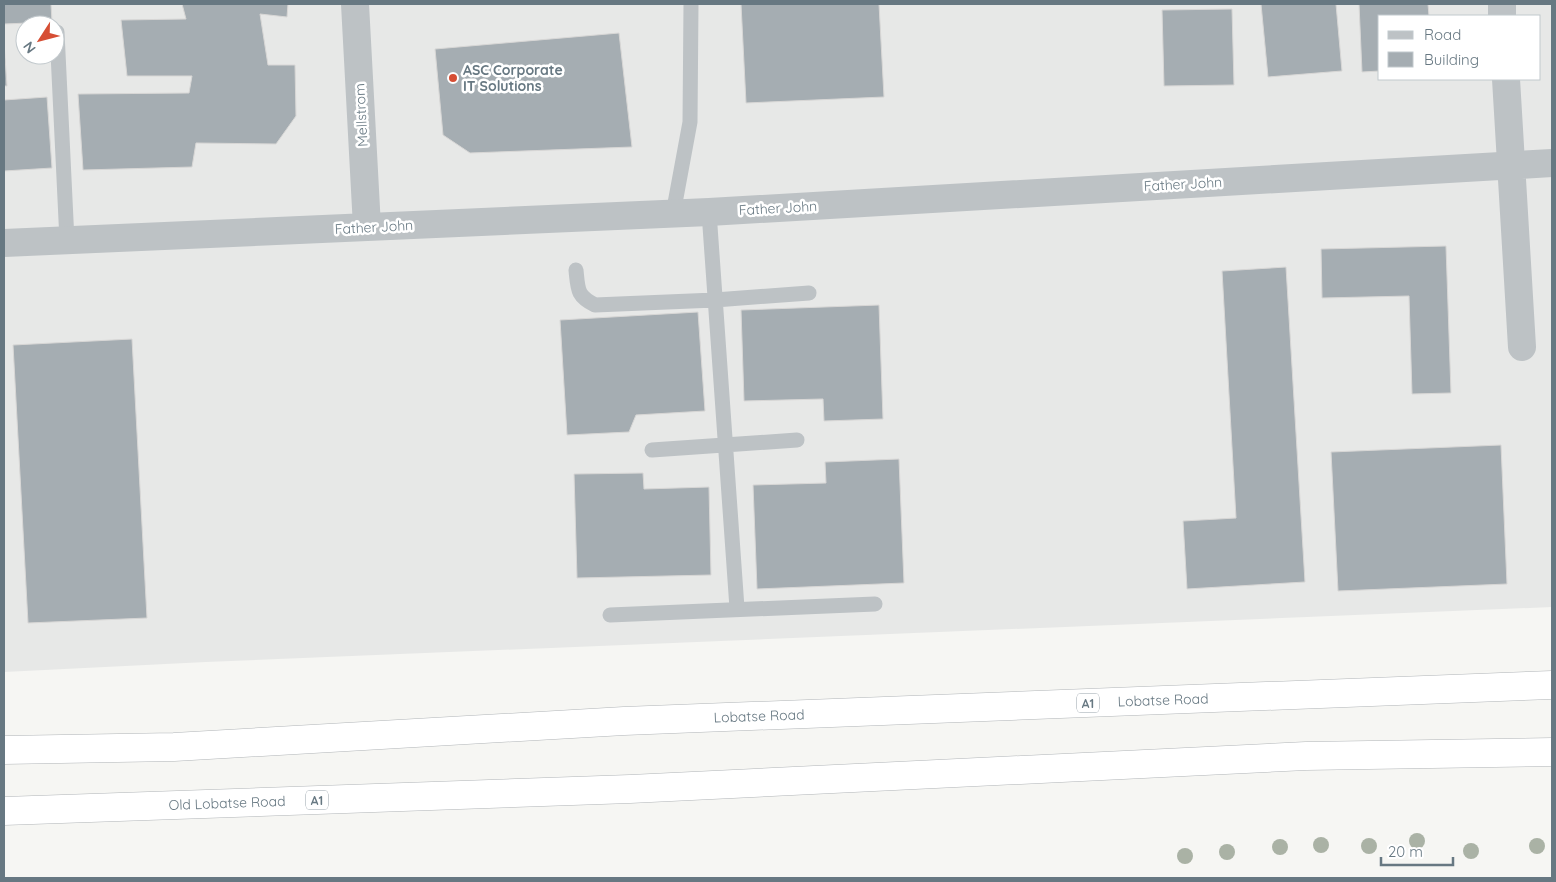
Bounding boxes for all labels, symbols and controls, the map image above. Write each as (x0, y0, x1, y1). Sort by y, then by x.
north arrow (15, 15, 65, 65)
legend (1378, 15, 1541, 80)
text: Road (1424, 25, 1461, 44)
text: N (19, 38, 40, 57)
text: Building (1424, 50, 1479, 69)
place label: ASC Corporate IT Solutions (463, 61, 563, 95)
marker: ASC Corporate IT Solutions (447, 72, 459, 84)
street label: Mellstrom (350, 83, 372, 147)
street label: Father John (1143, 173, 1223, 195)
street label: Father John (738, 197, 818, 219)
street label: Father John (334, 216, 414, 238)
street label: Lobatse Road (1117, 689, 1209, 711)
road number: A1 (1077, 694, 1099, 712)
street label: Lobatse Road (713, 705, 805, 727)
road number: A1 (306, 790, 328, 810)
street label: Old Lobatse Road (168, 792, 286, 814)
scale bar (1381, 834, 1454, 866)
text: 20 m (1388, 842, 1423, 861)

